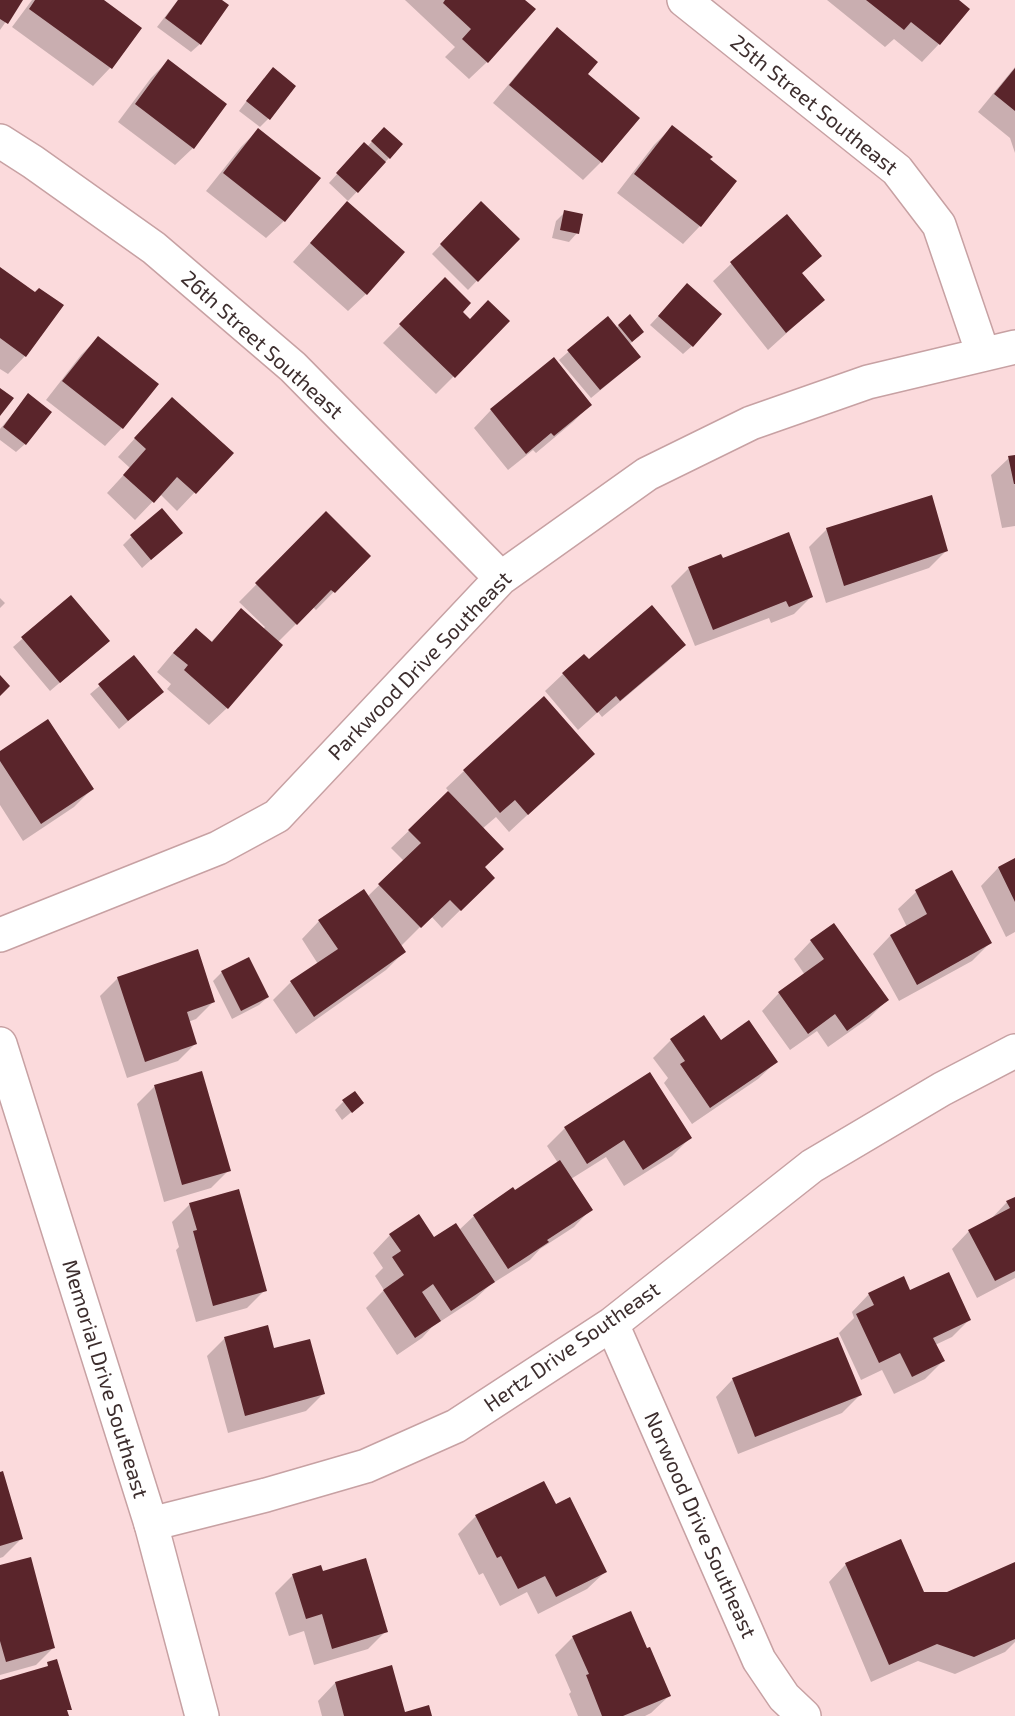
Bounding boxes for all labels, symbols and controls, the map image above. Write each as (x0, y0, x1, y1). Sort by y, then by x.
street label: 25th Street Southeast (725, 30, 903, 180)
street label: 26th Street Southeast (176, 266, 348, 424)
street label: Parkwood Drive Southeast (323, 566, 517, 766)
street label: Memorial Drive Southeast (57, 1257, 153, 1501)
street label: Hertz Drive Southeast (479, 1277, 665, 1417)
street label: Norwood Drive Southeast (639, 1408, 761, 1642)

